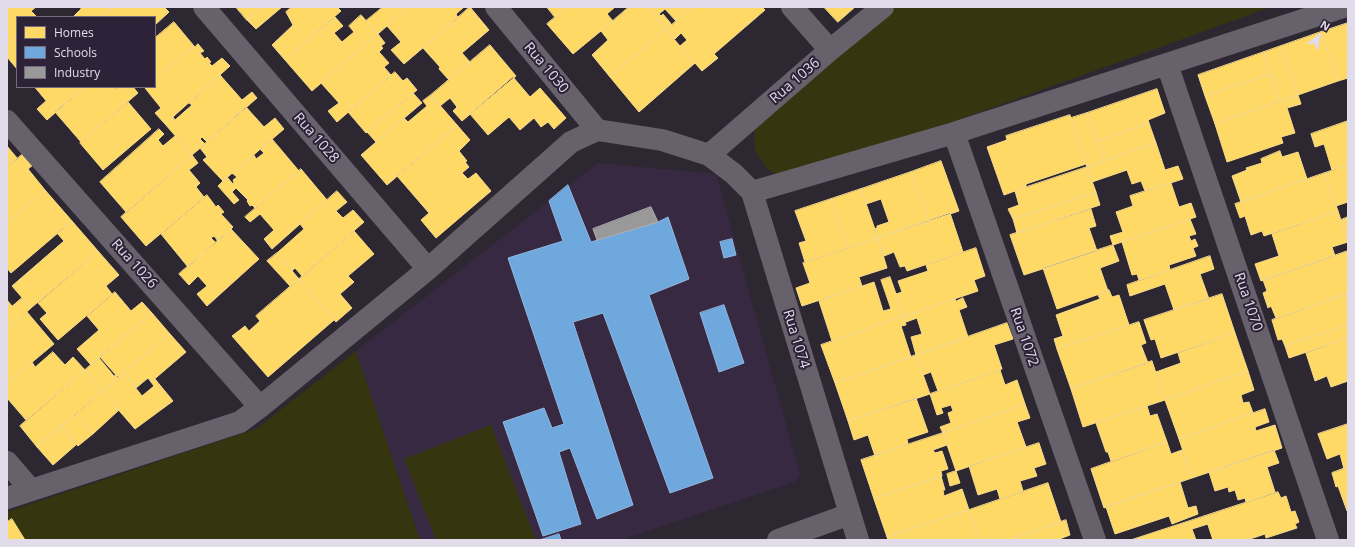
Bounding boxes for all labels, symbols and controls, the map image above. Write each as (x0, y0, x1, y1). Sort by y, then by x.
legend (16, 16, 156, 88)
north arrow (1299, 16, 1339, 56)
text: N (1318, 17, 1333, 34)
text: Homes (54, 24, 94, 41)
street label: Rua 1030 (520, 39, 572, 97)
text: Schools (54, 44, 97, 61)
street label: Rua 1036 (767, 55, 823, 107)
text: Industry (54, 64, 100, 81)
street label: Rua 1028 (290, 110, 342, 166)
street label: Rua 1026 (107, 236, 161, 292)
street label: Rua 1070 (1230, 271, 1266, 333)
street label: Rua 1072 (1006, 306, 1042, 368)
street label: Rua 1074 (779, 308, 813, 370)

